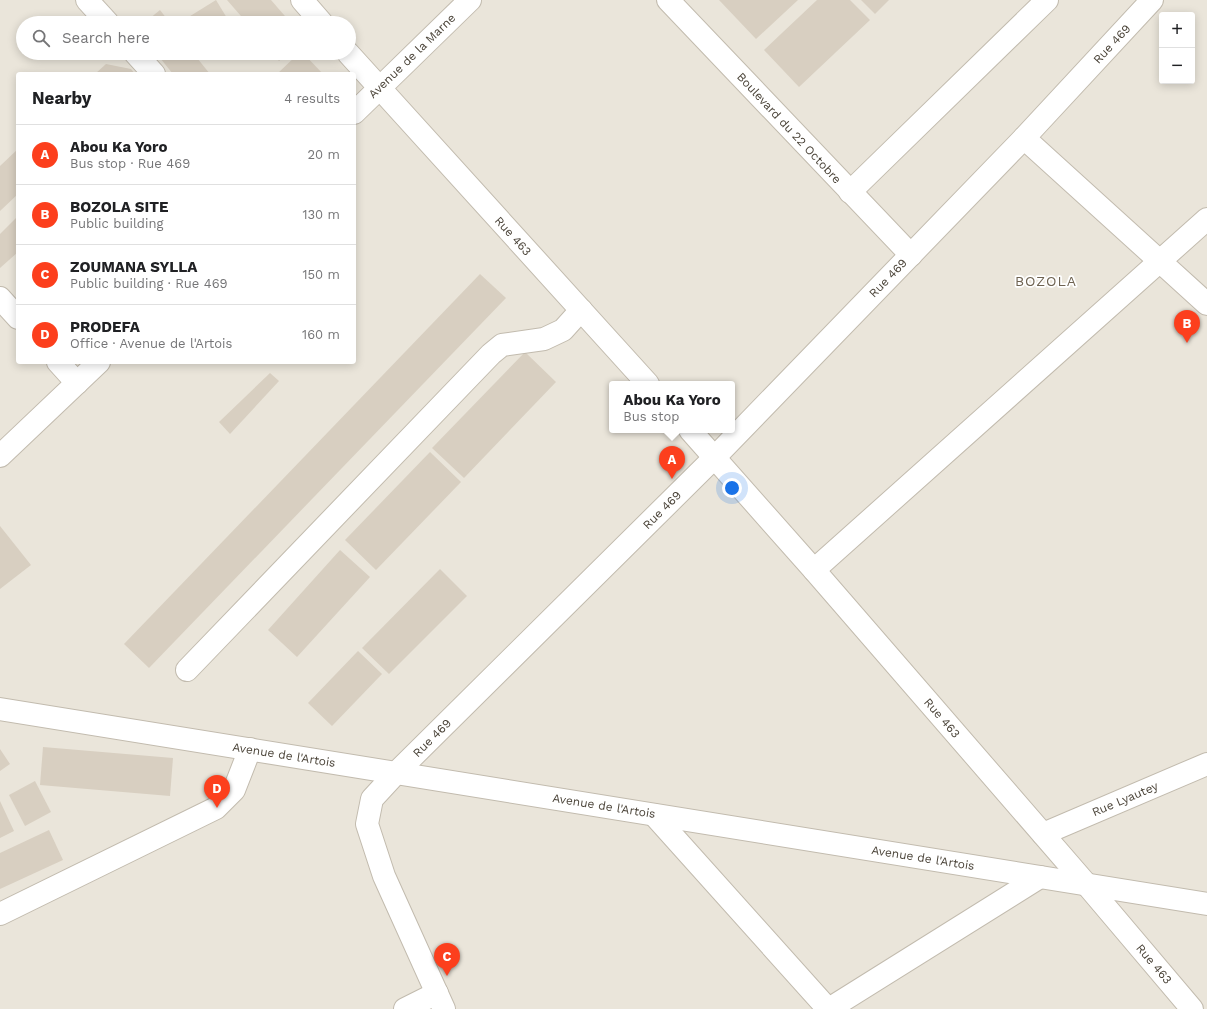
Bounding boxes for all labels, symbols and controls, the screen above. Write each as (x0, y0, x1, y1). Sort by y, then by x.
street label: Avenue de la Marne (366, 11, 458, 101)
map controls (1159, 12, 1195, 84)
button: + (1159, 12, 1195, 48)
search box (16, 16, 356, 60)
street label: Rue 469 (1090, 22, 1134, 66)
icon: search (30, 27, 52, 49)
text: Search here (62, 29, 150, 47)
button: − (1159, 48, 1195, 84)
street label: Boulevard du 22 Octobre (734, 70, 844, 186)
text: Nearby (32, 88, 91, 108)
text: 4 results (284, 91, 340, 106)
text: Abou Ka Yoro (70, 138, 167, 156)
text: A (41, 147, 49, 162)
text: 20 m (308, 147, 340, 162)
text: Bus stop · Rue 469 (70, 156, 190, 171)
text: BOZOLA SITE (70, 198, 169, 216)
text: B (41, 207, 49, 222)
text: 130 m (302, 207, 340, 222)
street label: Rue 463 (492, 214, 534, 258)
text: Public building (70, 216, 163, 231)
street label: Rue 469 (866, 256, 910, 300)
text: ZOUMANA SYLLA (70, 258, 198, 276)
text: C (41, 267, 49, 282)
text: 150 m (302, 267, 340, 282)
district label: BOZOLA (1015, 273, 1077, 289)
text: Public building · Rue 469 (70, 276, 228, 291)
pin: B (1174, 310, 1200, 343)
text: PRODEFA (70, 318, 140, 336)
text: D (40, 327, 50, 342)
text: 160 m (302, 327, 340, 342)
text: Office · Avenue de l'Artois (70, 336, 232, 351)
popup (609, 381, 735, 433)
text: Abou Ka Yoro (623, 391, 721, 409)
text: Bus stop (623, 409, 679, 424)
pin: A (659, 446, 685, 479)
your location (722, 478, 742, 498)
street label: Rue 469 (640, 488, 684, 532)
street label: Rue 463 (921, 695, 963, 741)
street label: Rue 469 (410, 716, 454, 760)
street label: Avenue de l'Artois (231, 740, 337, 770)
pin: D (204, 775, 230, 808)
street label: Rue Lyautey (1090, 778, 1161, 819)
street label: Avenue de l'Artois (551, 791, 657, 821)
street label: Avenue de l'Artois (870, 843, 976, 873)
street label: Rue 463 (1133, 941, 1175, 987)
pin: C (434, 943, 460, 976)

